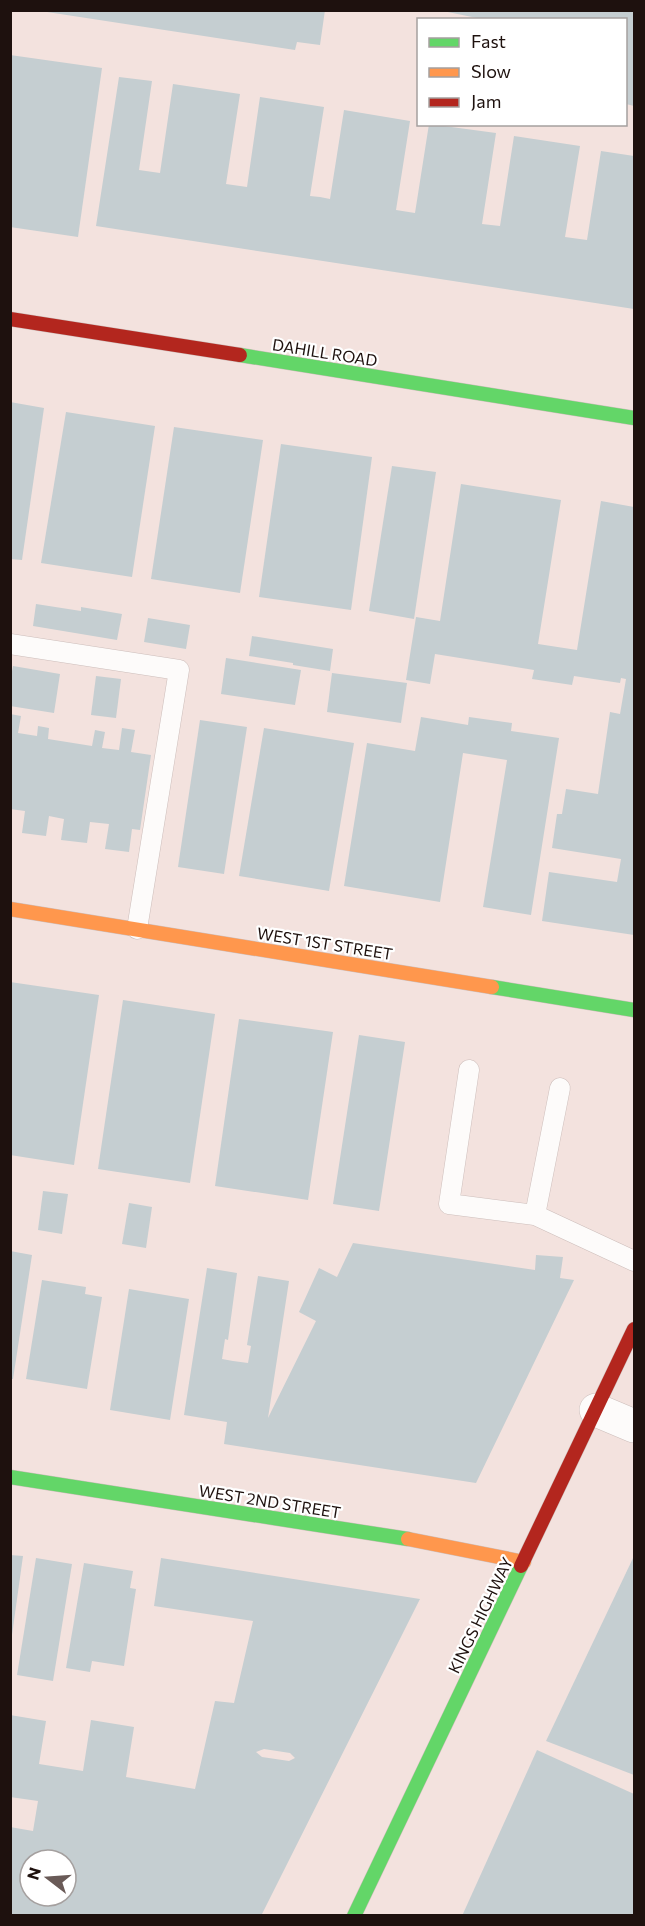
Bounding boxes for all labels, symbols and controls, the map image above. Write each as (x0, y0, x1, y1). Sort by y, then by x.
legend (417, 18, 627, 126)
text: Fast (471, 30, 506, 52)
text: Slow (471, 60, 511, 82)
text: Jam (471, 90, 501, 112)
street label: DAHILL ROAD (271, 334, 379, 370)
street label: WEST 1ST STREET (256, 923, 394, 963)
street label: WEST 2ND STREET (198, 1480, 342, 1522)
street label: KINGS HIGHWAY (444, 1553, 517, 1676)
north arrow (18, 1848, 78, 1908)
text: N (22, 1865, 44, 1882)

